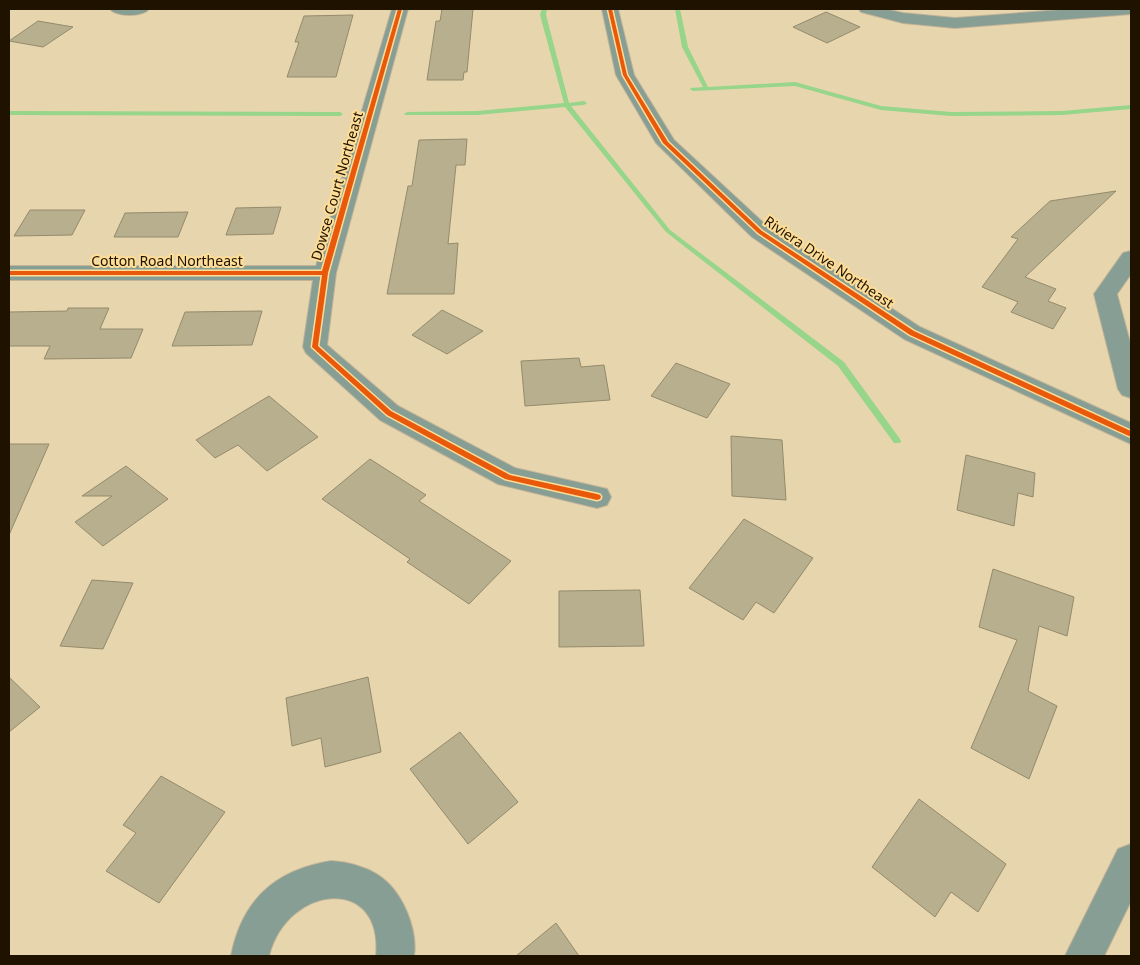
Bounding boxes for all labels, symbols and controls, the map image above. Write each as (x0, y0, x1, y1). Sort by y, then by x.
street label: Dowse Court Northeast (306, 109, 367, 263)
street label: Riviera Drive Northeast (761, 211, 898, 312)
street label: Cotton Road Northeast (91, 251, 243, 270)

